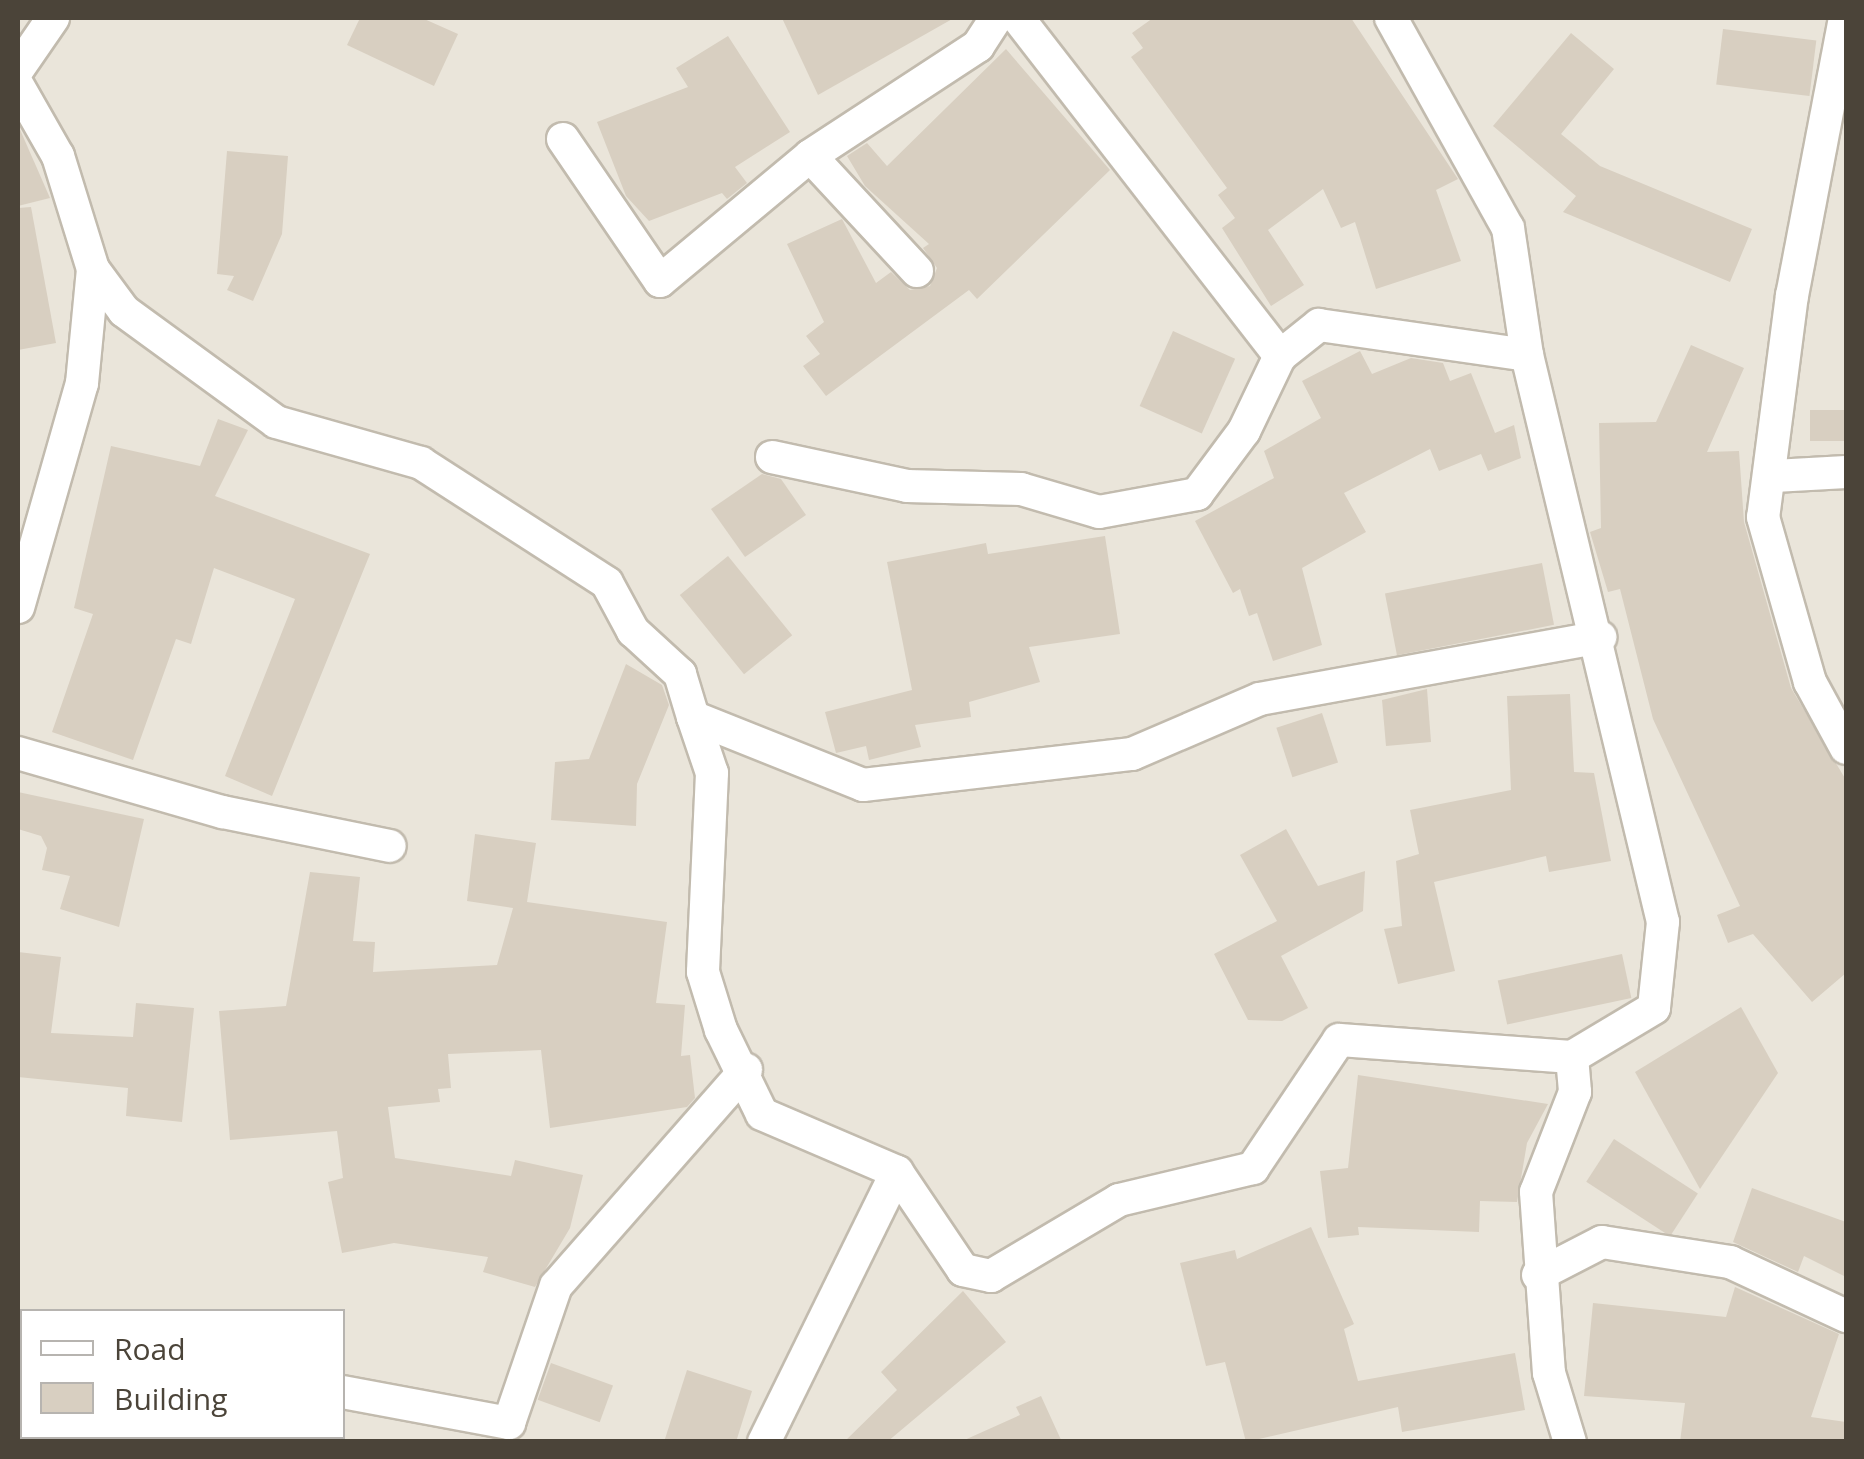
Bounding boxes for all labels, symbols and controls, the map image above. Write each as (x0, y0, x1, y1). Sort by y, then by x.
legend (20, 1309, 345, 1439)
text: Road (114, 1328, 186, 1369)
text: Building (114, 1378, 228, 1419)

